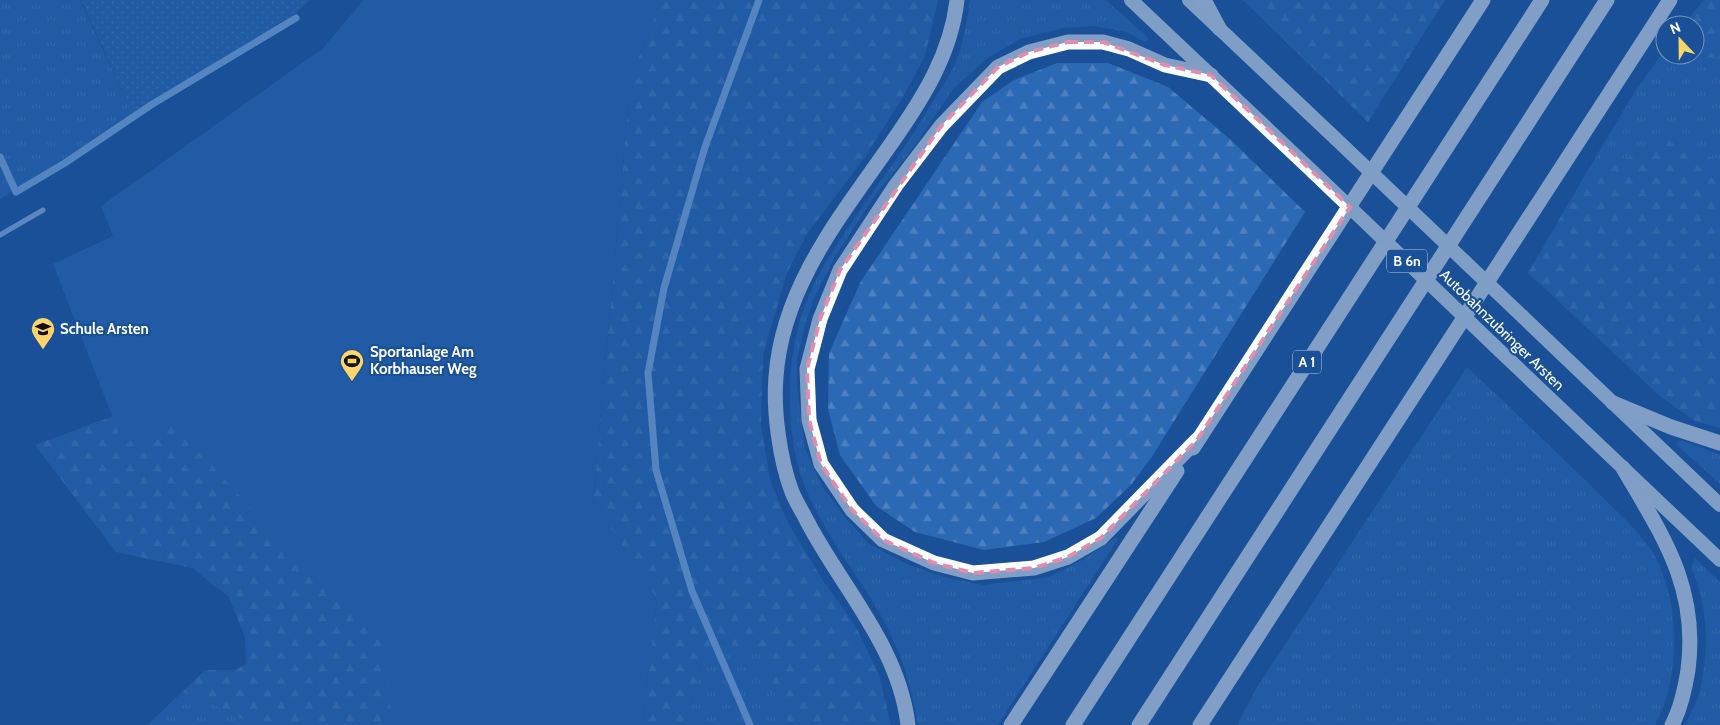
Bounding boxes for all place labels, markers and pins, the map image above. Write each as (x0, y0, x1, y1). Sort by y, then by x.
school or university icon: Schule Arsten (30, 316, 56, 350)
place label: Schule Arsten (60, 320, 149, 338)
place label: Sportanlage Am Korbhauser Weg (370, 343, 477, 378)
sports icon: Sportanlage Am Korbhauser Weg (339, 348, 365, 382)

